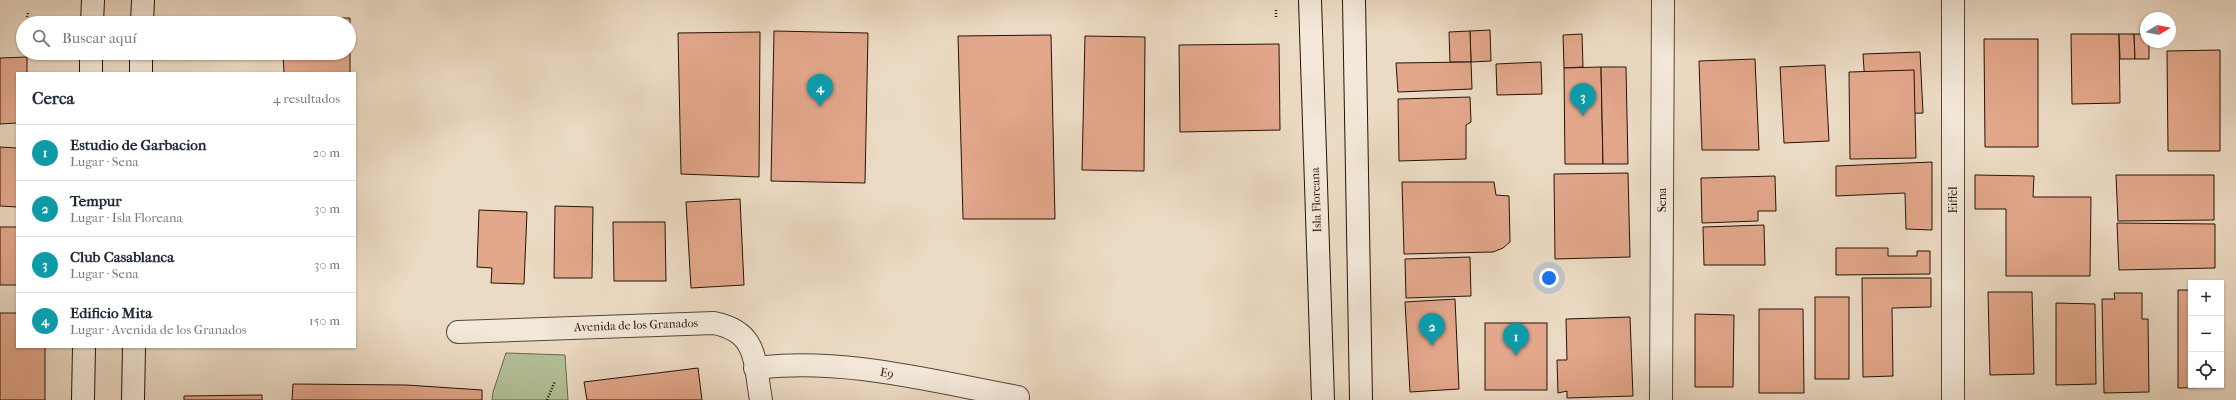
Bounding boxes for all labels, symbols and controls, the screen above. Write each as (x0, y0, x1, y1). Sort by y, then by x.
north arrow (2140, 12, 2176, 48)
search box (16, 16, 356, 60)
icon: search (30, 27, 52, 49)
text: Buscar aquí (62, 29, 137, 47)
pin: 4 (807, 74, 833, 107)
pin: 3 (1570, 83, 1596, 116)
text: Cerca (32, 88, 74, 108)
text: 4 resultados (273, 91, 340, 106)
text: Estudio de Garbacion (70, 136, 206, 154)
text: 1 (43, 145, 47, 160)
text: 20 m (313, 145, 340, 160)
text: Lugar · Sena (70, 154, 139, 169)
street label: Isla Floreana (1308, 167, 1324, 233)
street label: Eiffel (1946, 186, 1960, 214)
street label: Sena (1655, 187, 1669, 212)
text: Tempur (70, 192, 122, 210)
text: 2 (42, 201, 48, 216)
text: 30 m (314, 201, 340, 216)
text: Lugar · Isla Floreana (70, 210, 183, 225)
text: Club Casablanca (70, 248, 174, 266)
text: 3 (42, 257, 48, 272)
text: 30 m (314, 257, 340, 272)
text: Lugar · Sena (70, 266, 139, 281)
your location (1539, 268, 1559, 288)
map controls (2188, 280, 2224, 388)
button: + (2188, 280, 2224, 316)
text: Edificio Mita (70, 304, 152, 322)
text: 4 (41, 313, 49, 328)
text: 150 m (309, 313, 340, 328)
pin: 2 (1419, 313, 1445, 346)
street label: Avenida de los Granados (573, 316, 699, 334)
button: − (2188, 316, 2224, 352)
text: Lugar · Avenida de los Granados (70, 322, 247, 337)
pin: 1 (1503, 323, 1529, 356)
button: locate (2188, 352, 2224, 388)
street label: E9 (879, 365, 895, 381)

